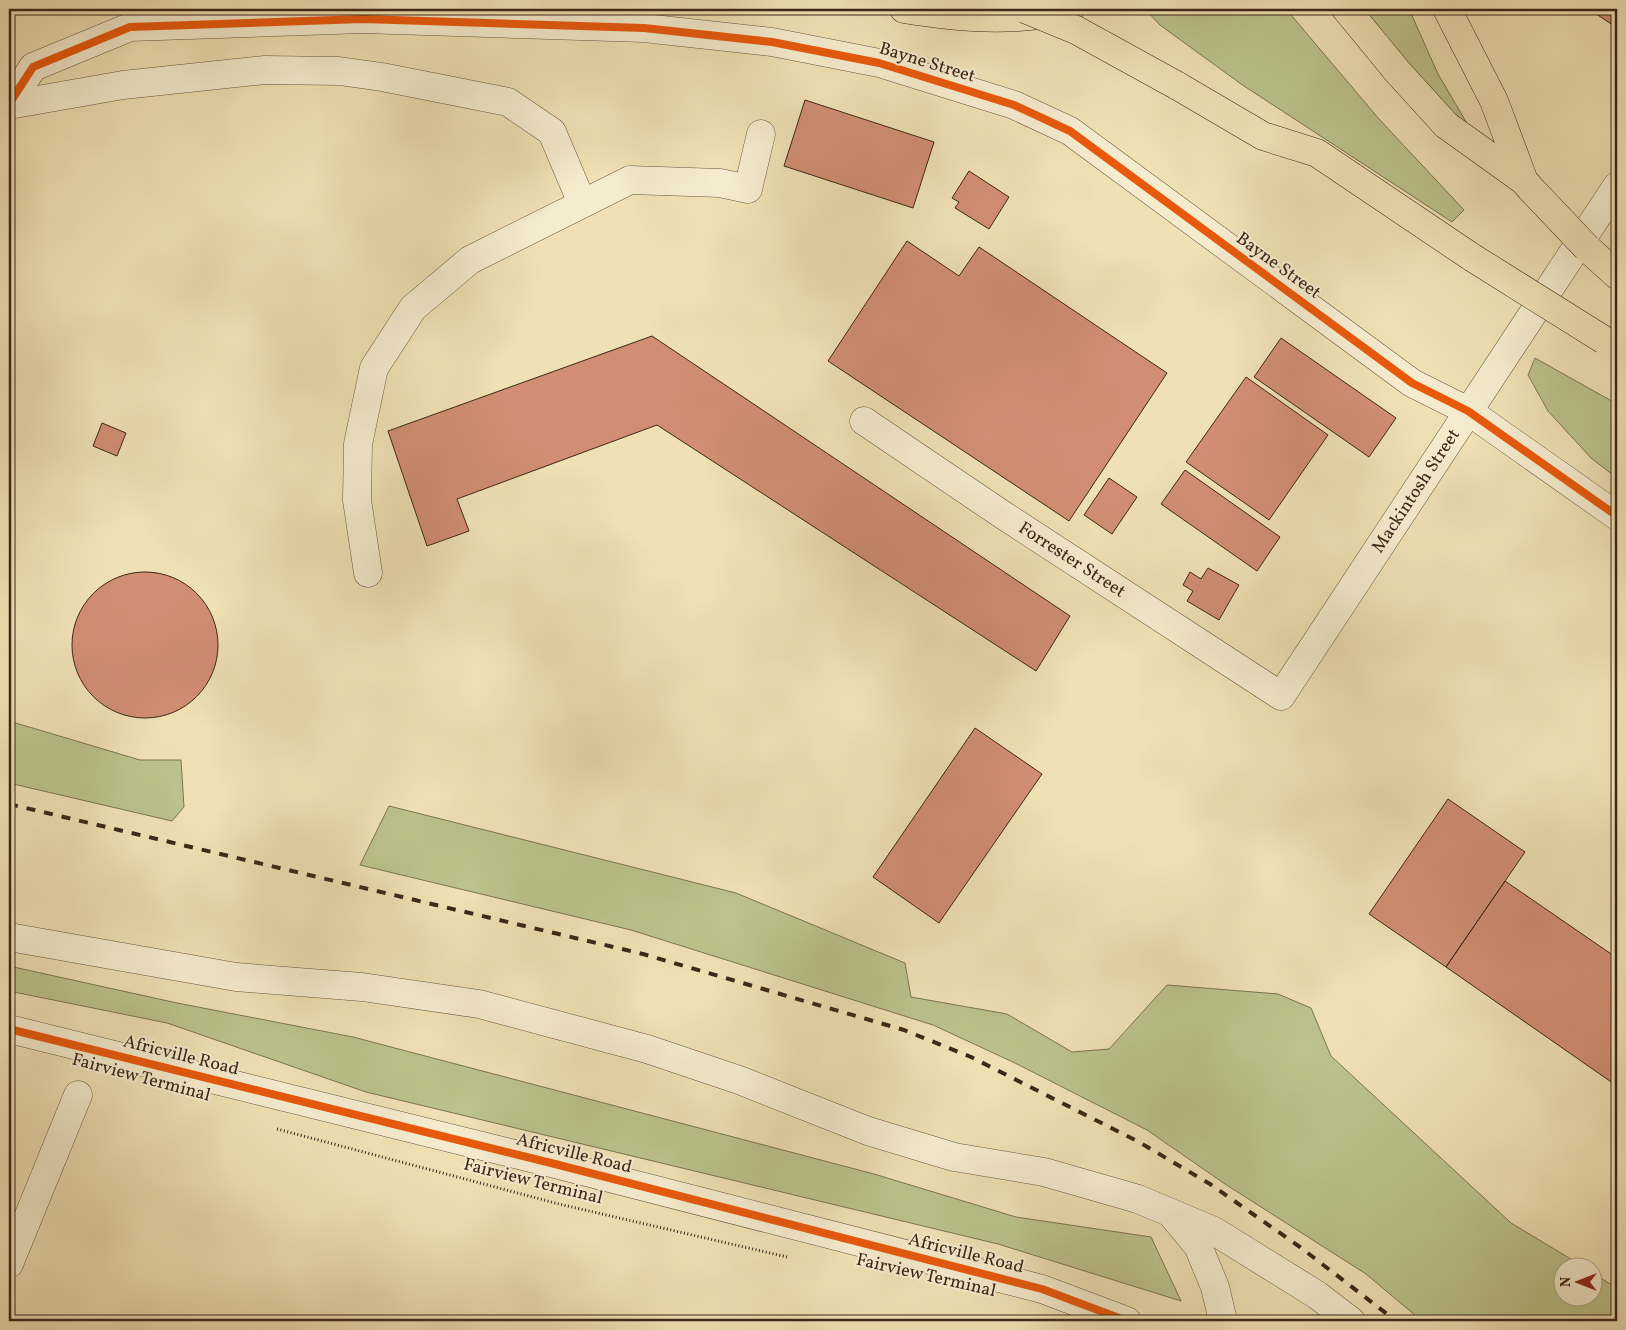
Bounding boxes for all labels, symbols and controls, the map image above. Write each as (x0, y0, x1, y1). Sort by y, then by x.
street label: Bayne Street (876, 37, 978, 89)
street label: Bayne Street (1230, 227, 1326, 305)
street label: Mackintosh Street (1366, 424, 1466, 558)
street label: Forrester Street (1013, 516, 1130, 604)
street label: Africville Road (121, 1030, 241, 1082)
street label: Fairview Terminal (69, 1047, 213, 1109)
street label: Africville Road (514, 1128, 634, 1180)
street label: Fairview Terminal (461, 1153, 605, 1211)
street label: Africville Road (906, 1228, 1026, 1280)
street label: Fairview Terminal (854, 1248, 998, 1304)
north arrow (1554, 1258, 1604, 1308)
text: N (1557, 1277, 1576, 1287)

